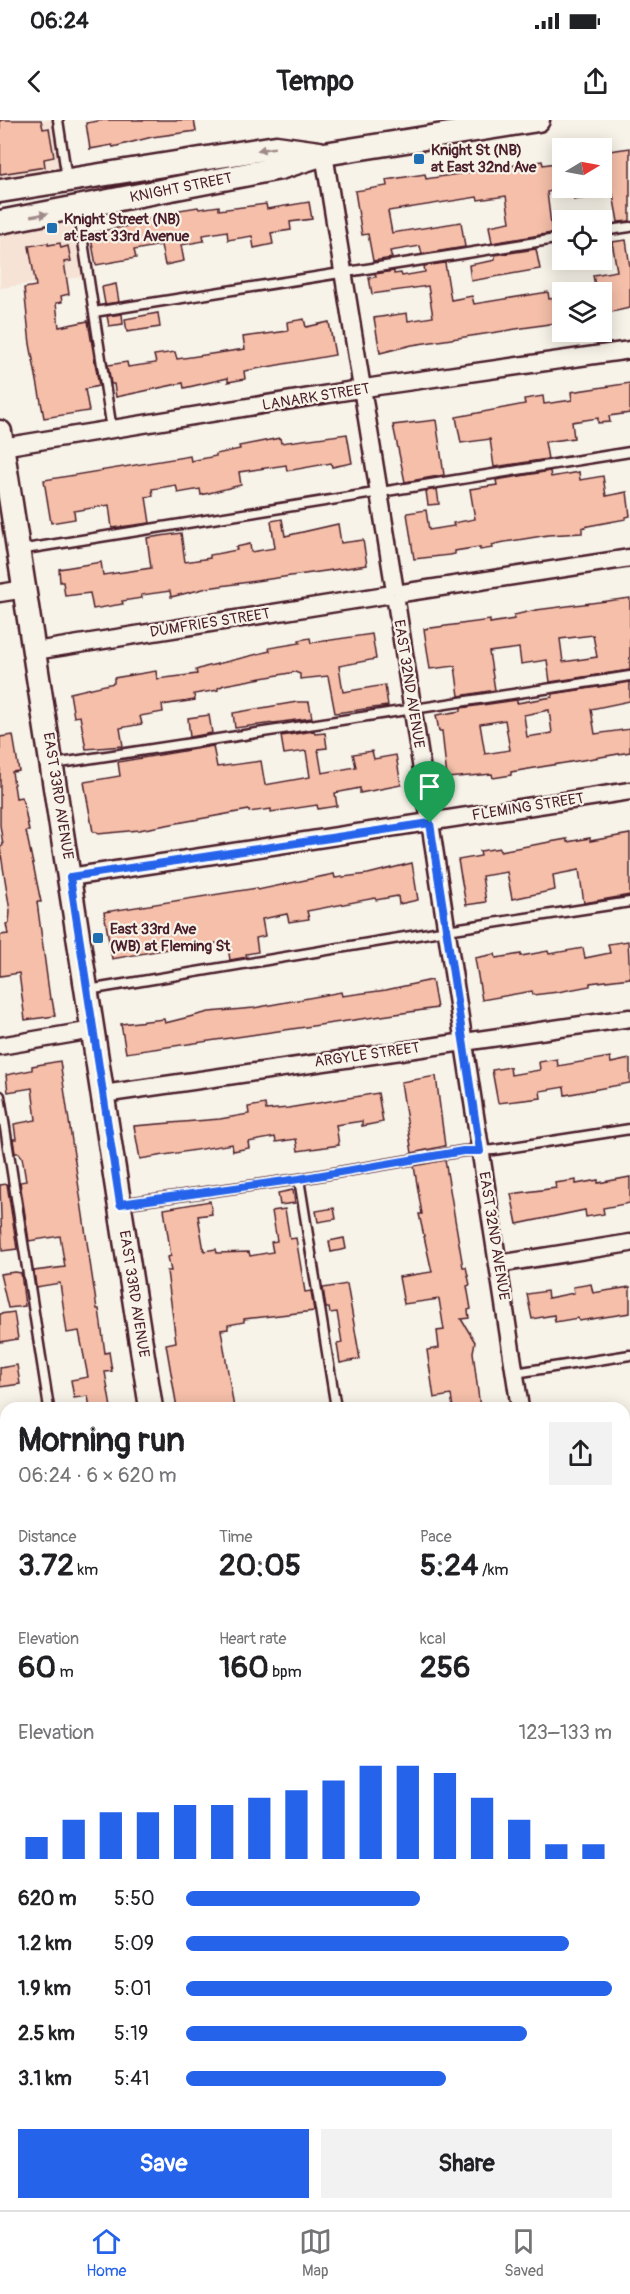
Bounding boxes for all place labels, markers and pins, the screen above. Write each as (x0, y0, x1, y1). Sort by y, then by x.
place label: Knight St (NB) at East 32nd Ave (431, 141, 537, 177)
marker: Knight St (NB) at East 32nd Ave (412, 152, 426, 166)
place label: Knight Street (NB) at East 33rd Avenue (64, 210, 190, 246)
marker: Knight Street (NB) at East 33rd Avenue (45, 221, 59, 235)
pin (404, 761, 455, 823)
place label: East 33rd Ave (WB) at Fleming St (110, 920, 231, 956)
marker: East 33rd Ave (WB) at Fleming St (91, 931, 105, 945)

